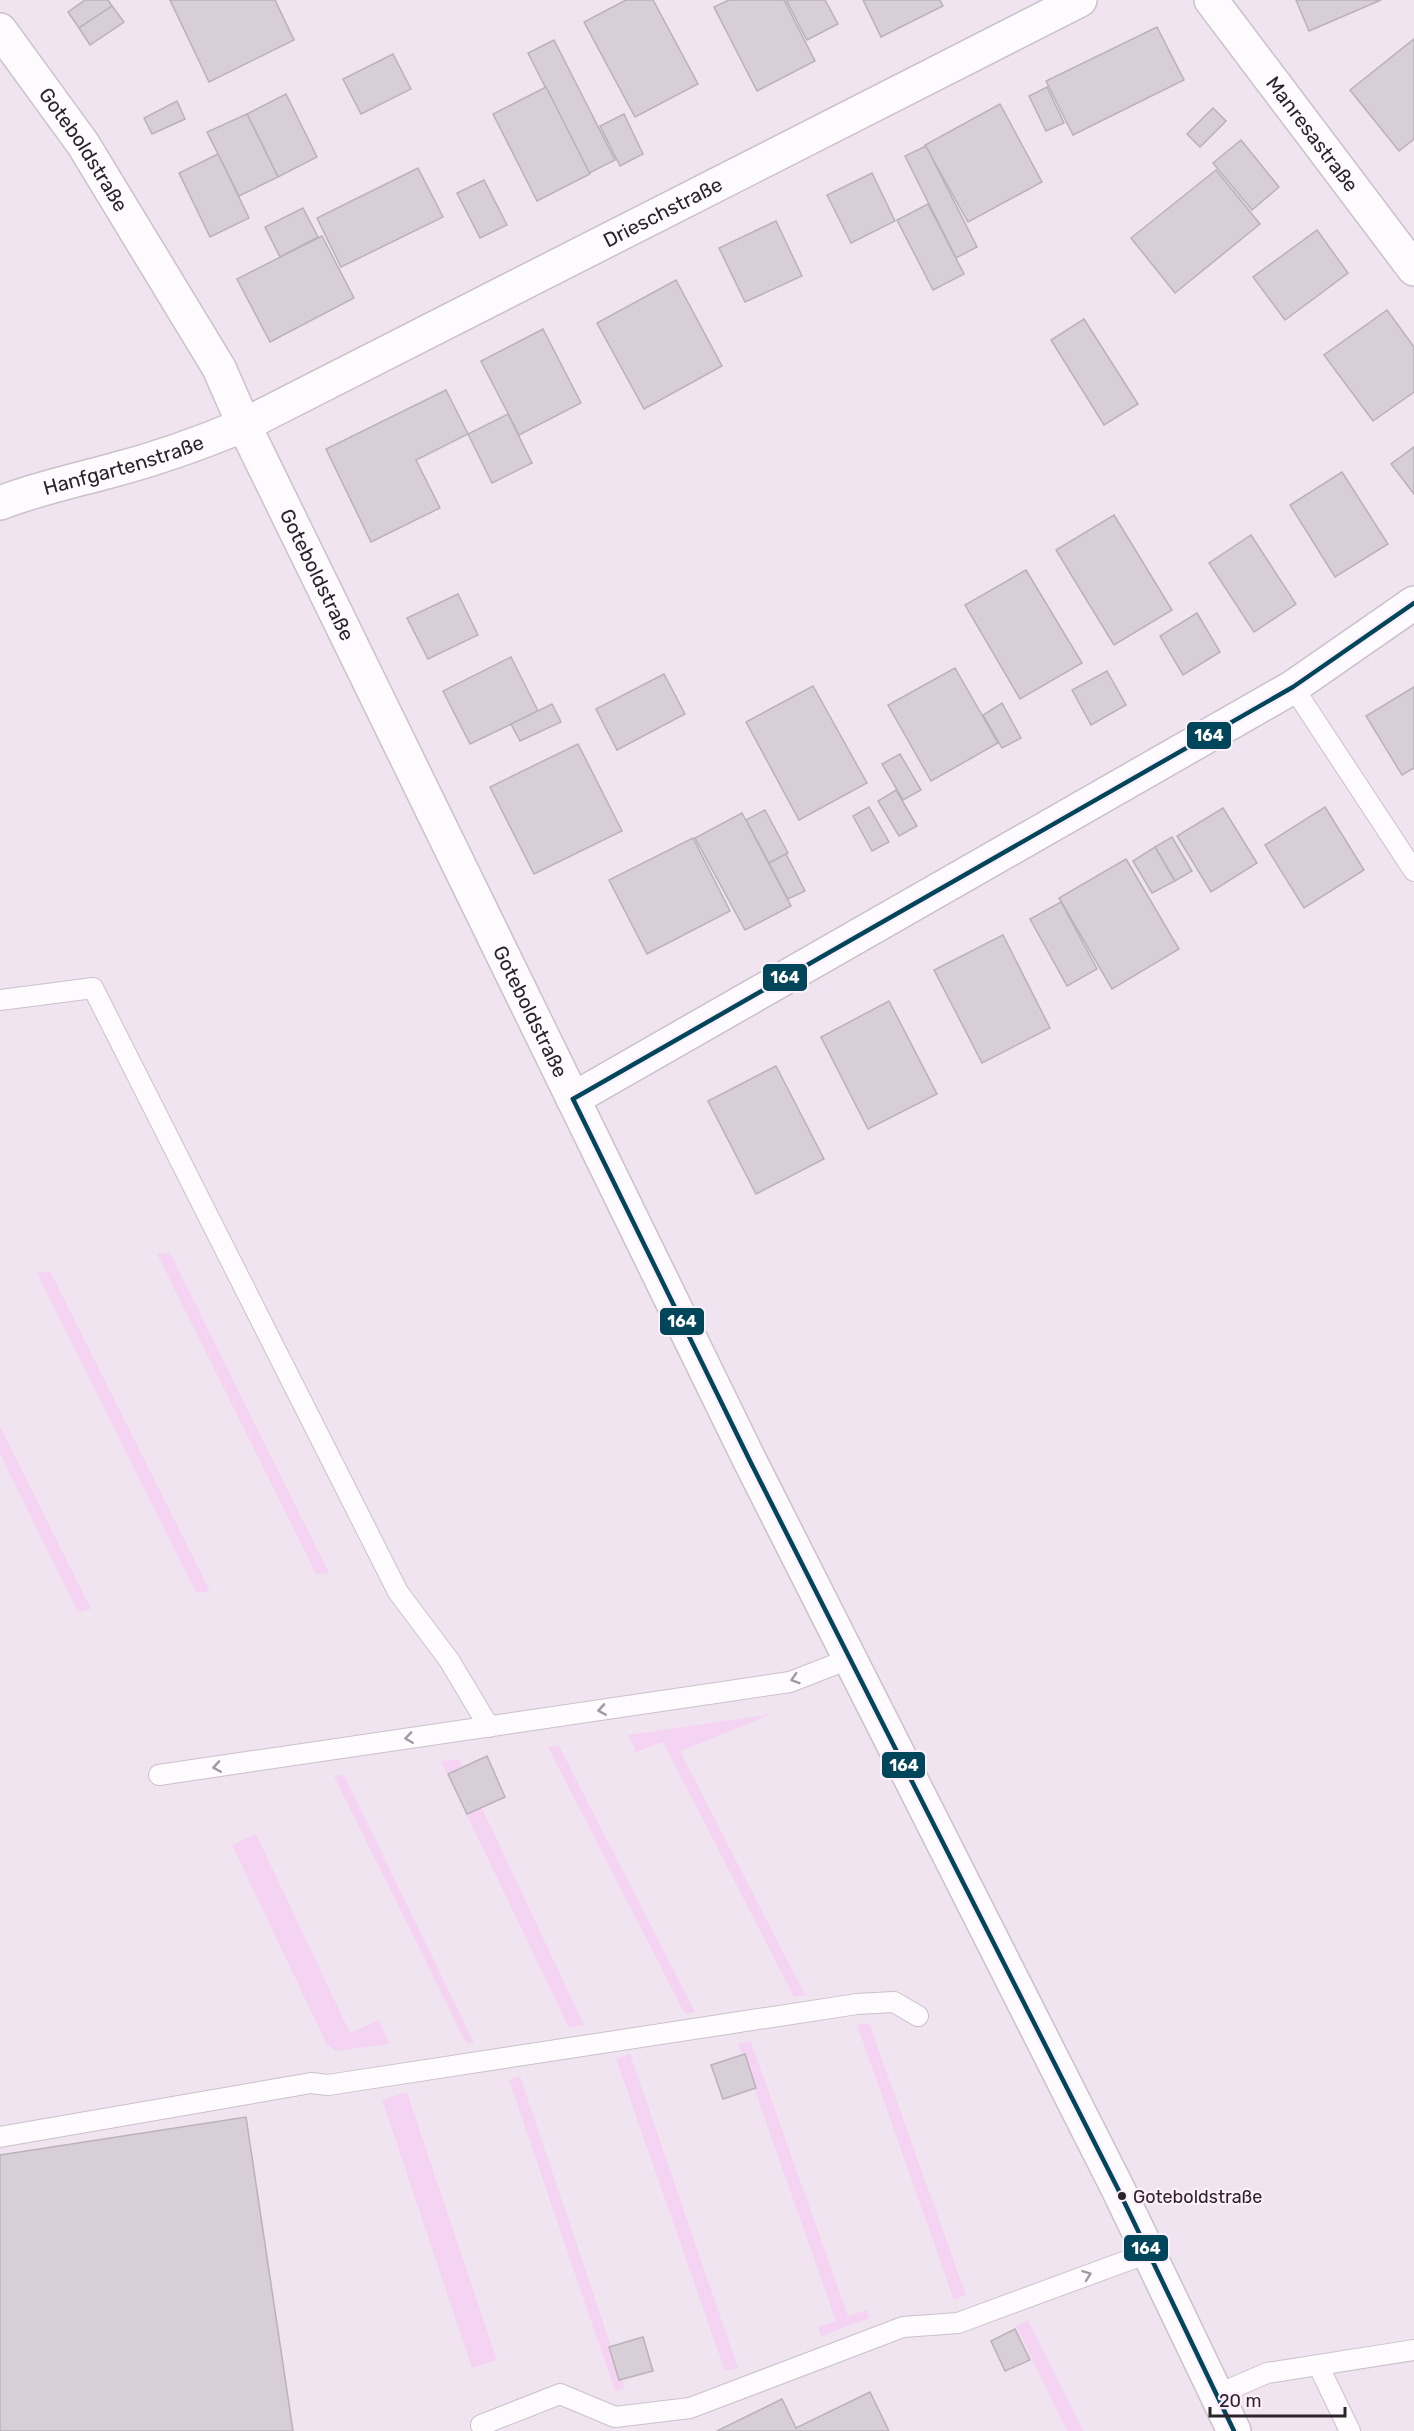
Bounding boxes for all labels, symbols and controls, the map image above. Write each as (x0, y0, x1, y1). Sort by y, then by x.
street label: Manresastraße (1261, 72, 1363, 197)
street label: Goteboldstraße (34, 83, 133, 216)
street label: Drieschstraße (599, 172, 726, 252)
street label: Hanfgartenstraße (40, 430, 207, 500)
street label: Goteboldstraße (275, 505, 359, 645)
line badge: 164 (1186, 721, 1232, 750)
text: 164 (1194, 726, 1224, 745)
street label: Goteboldstraße (488, 942, 573, 1081)
line badge: 164 (762, 963, 808, 992)
text: 164 (770, 968, 800, 987)
line badge: 164 (659, 1307, 705, 1336)
text: 164 (667, 1312, 697, 1331)
one-way arrow (790, 1672, 801, 1684)
one-way arrow (598, 1703, 607, 1715)
one-way arrow (405, 1732, 414, 1744)
line badge: 164 (881, 1751, 926, 1779)
text: 164 (889, 1756, 919, 1775)
one-way arrow (212, 1760, 221, 1772)
place label: Goteboldstraße (1133, 2186, 1262, 2208)
marker: Goteboldstraße (1116, 2190, 1128, 2202)
line badge: 164 (1123, 2234, 1169, 2262)
text: 164 (1131, 2239, 1161, 2258)
one-way arrow (1081, 2270, 1092, 2282)
scale bar (1210, 2380, 1345, 2418)
text: 20 m (1219, 2390, 1261, 2412)

